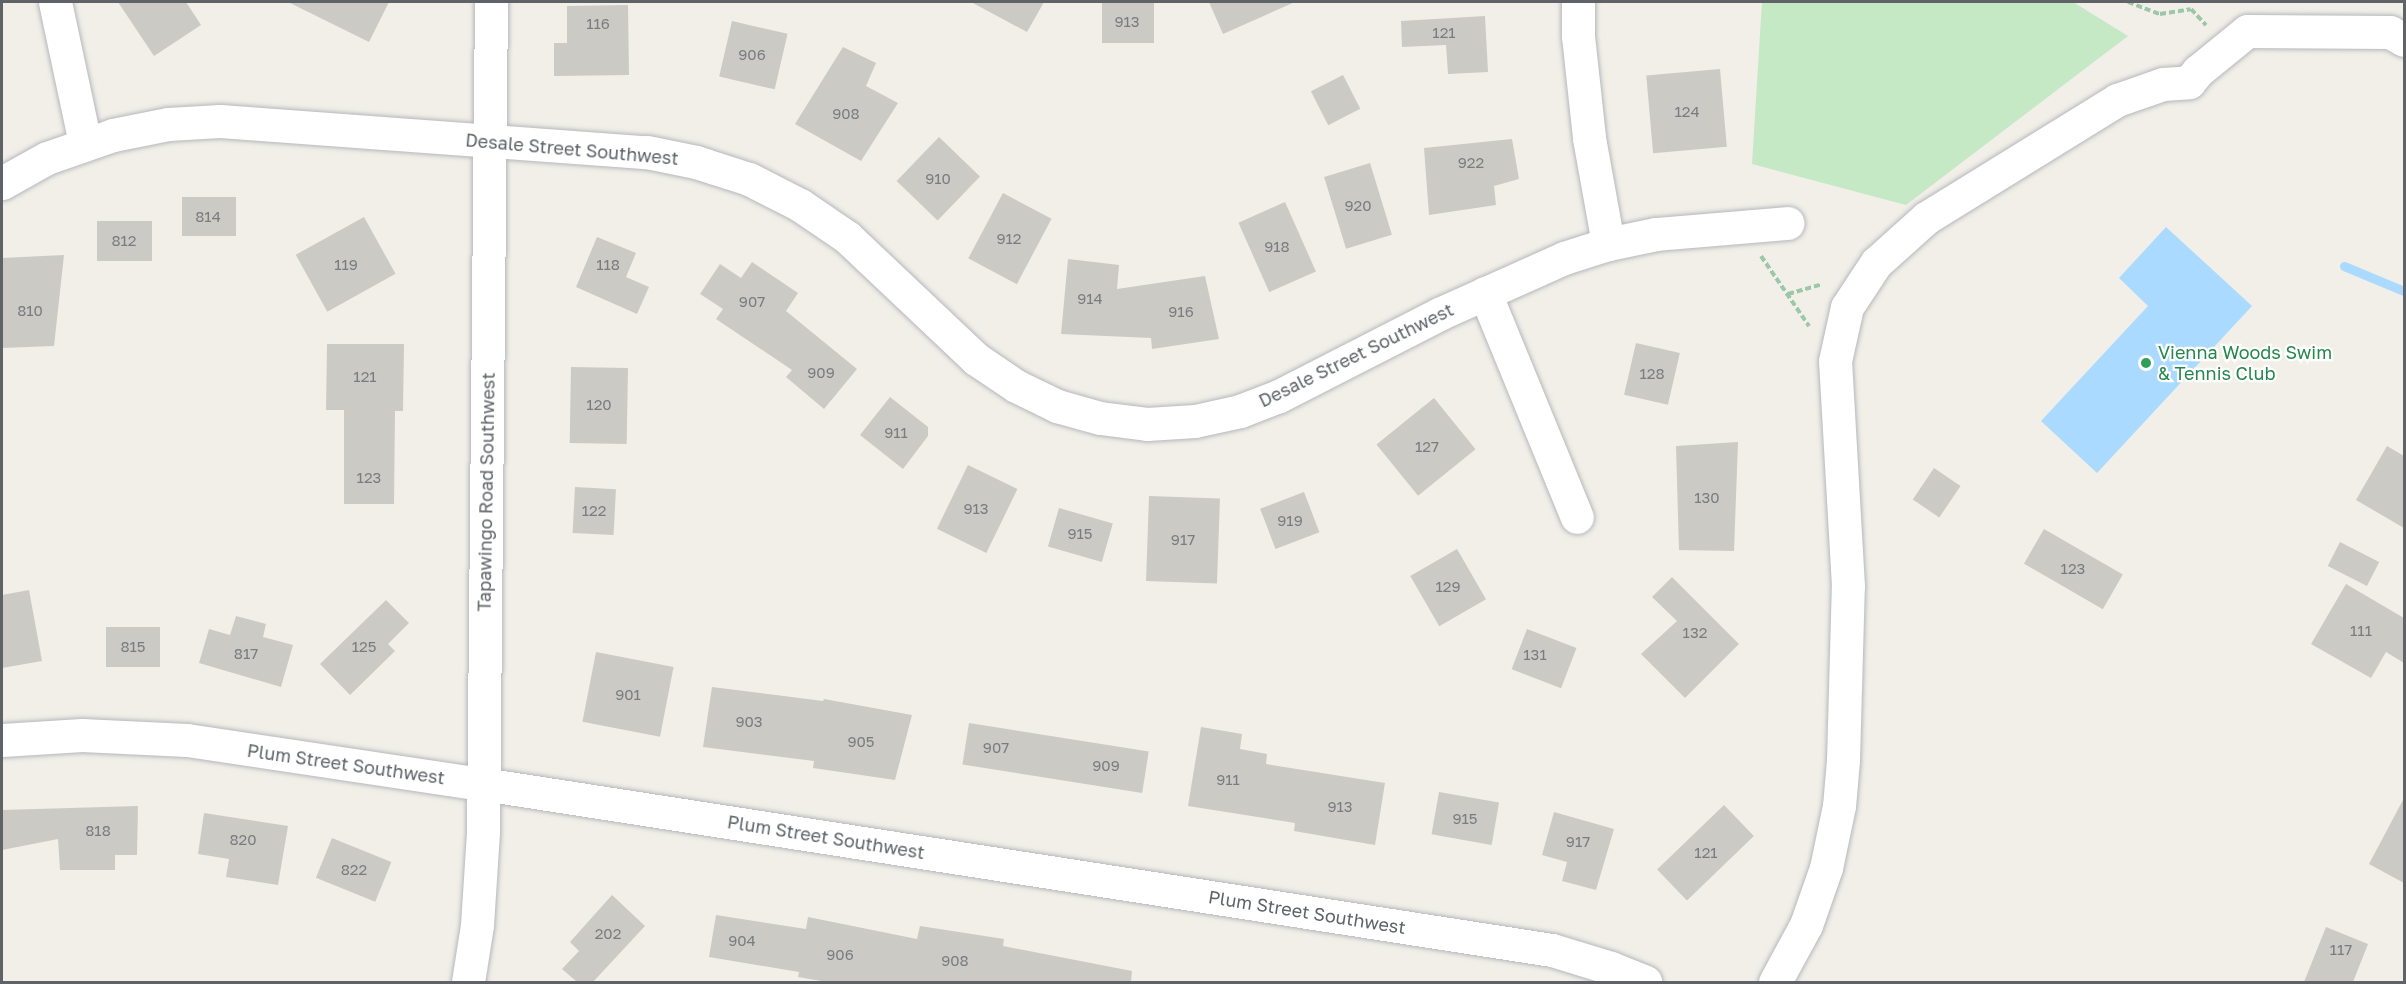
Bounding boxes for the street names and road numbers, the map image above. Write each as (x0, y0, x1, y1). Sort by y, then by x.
street label: Desale Street Southwest (465, 129, 679, 169)
street label: Desale Street Southwest (1255, 298, 1457, 412)
street label: Tapawingo Road Southwest (473, 372, 499, 612)
street label: Plum Street Southwest (246, 739, 446, 789)
street label: Plum Street Southwest (726, 811, 926, 863)
street label: Plum Street Southwest (1207, 886, 1407, 938)

